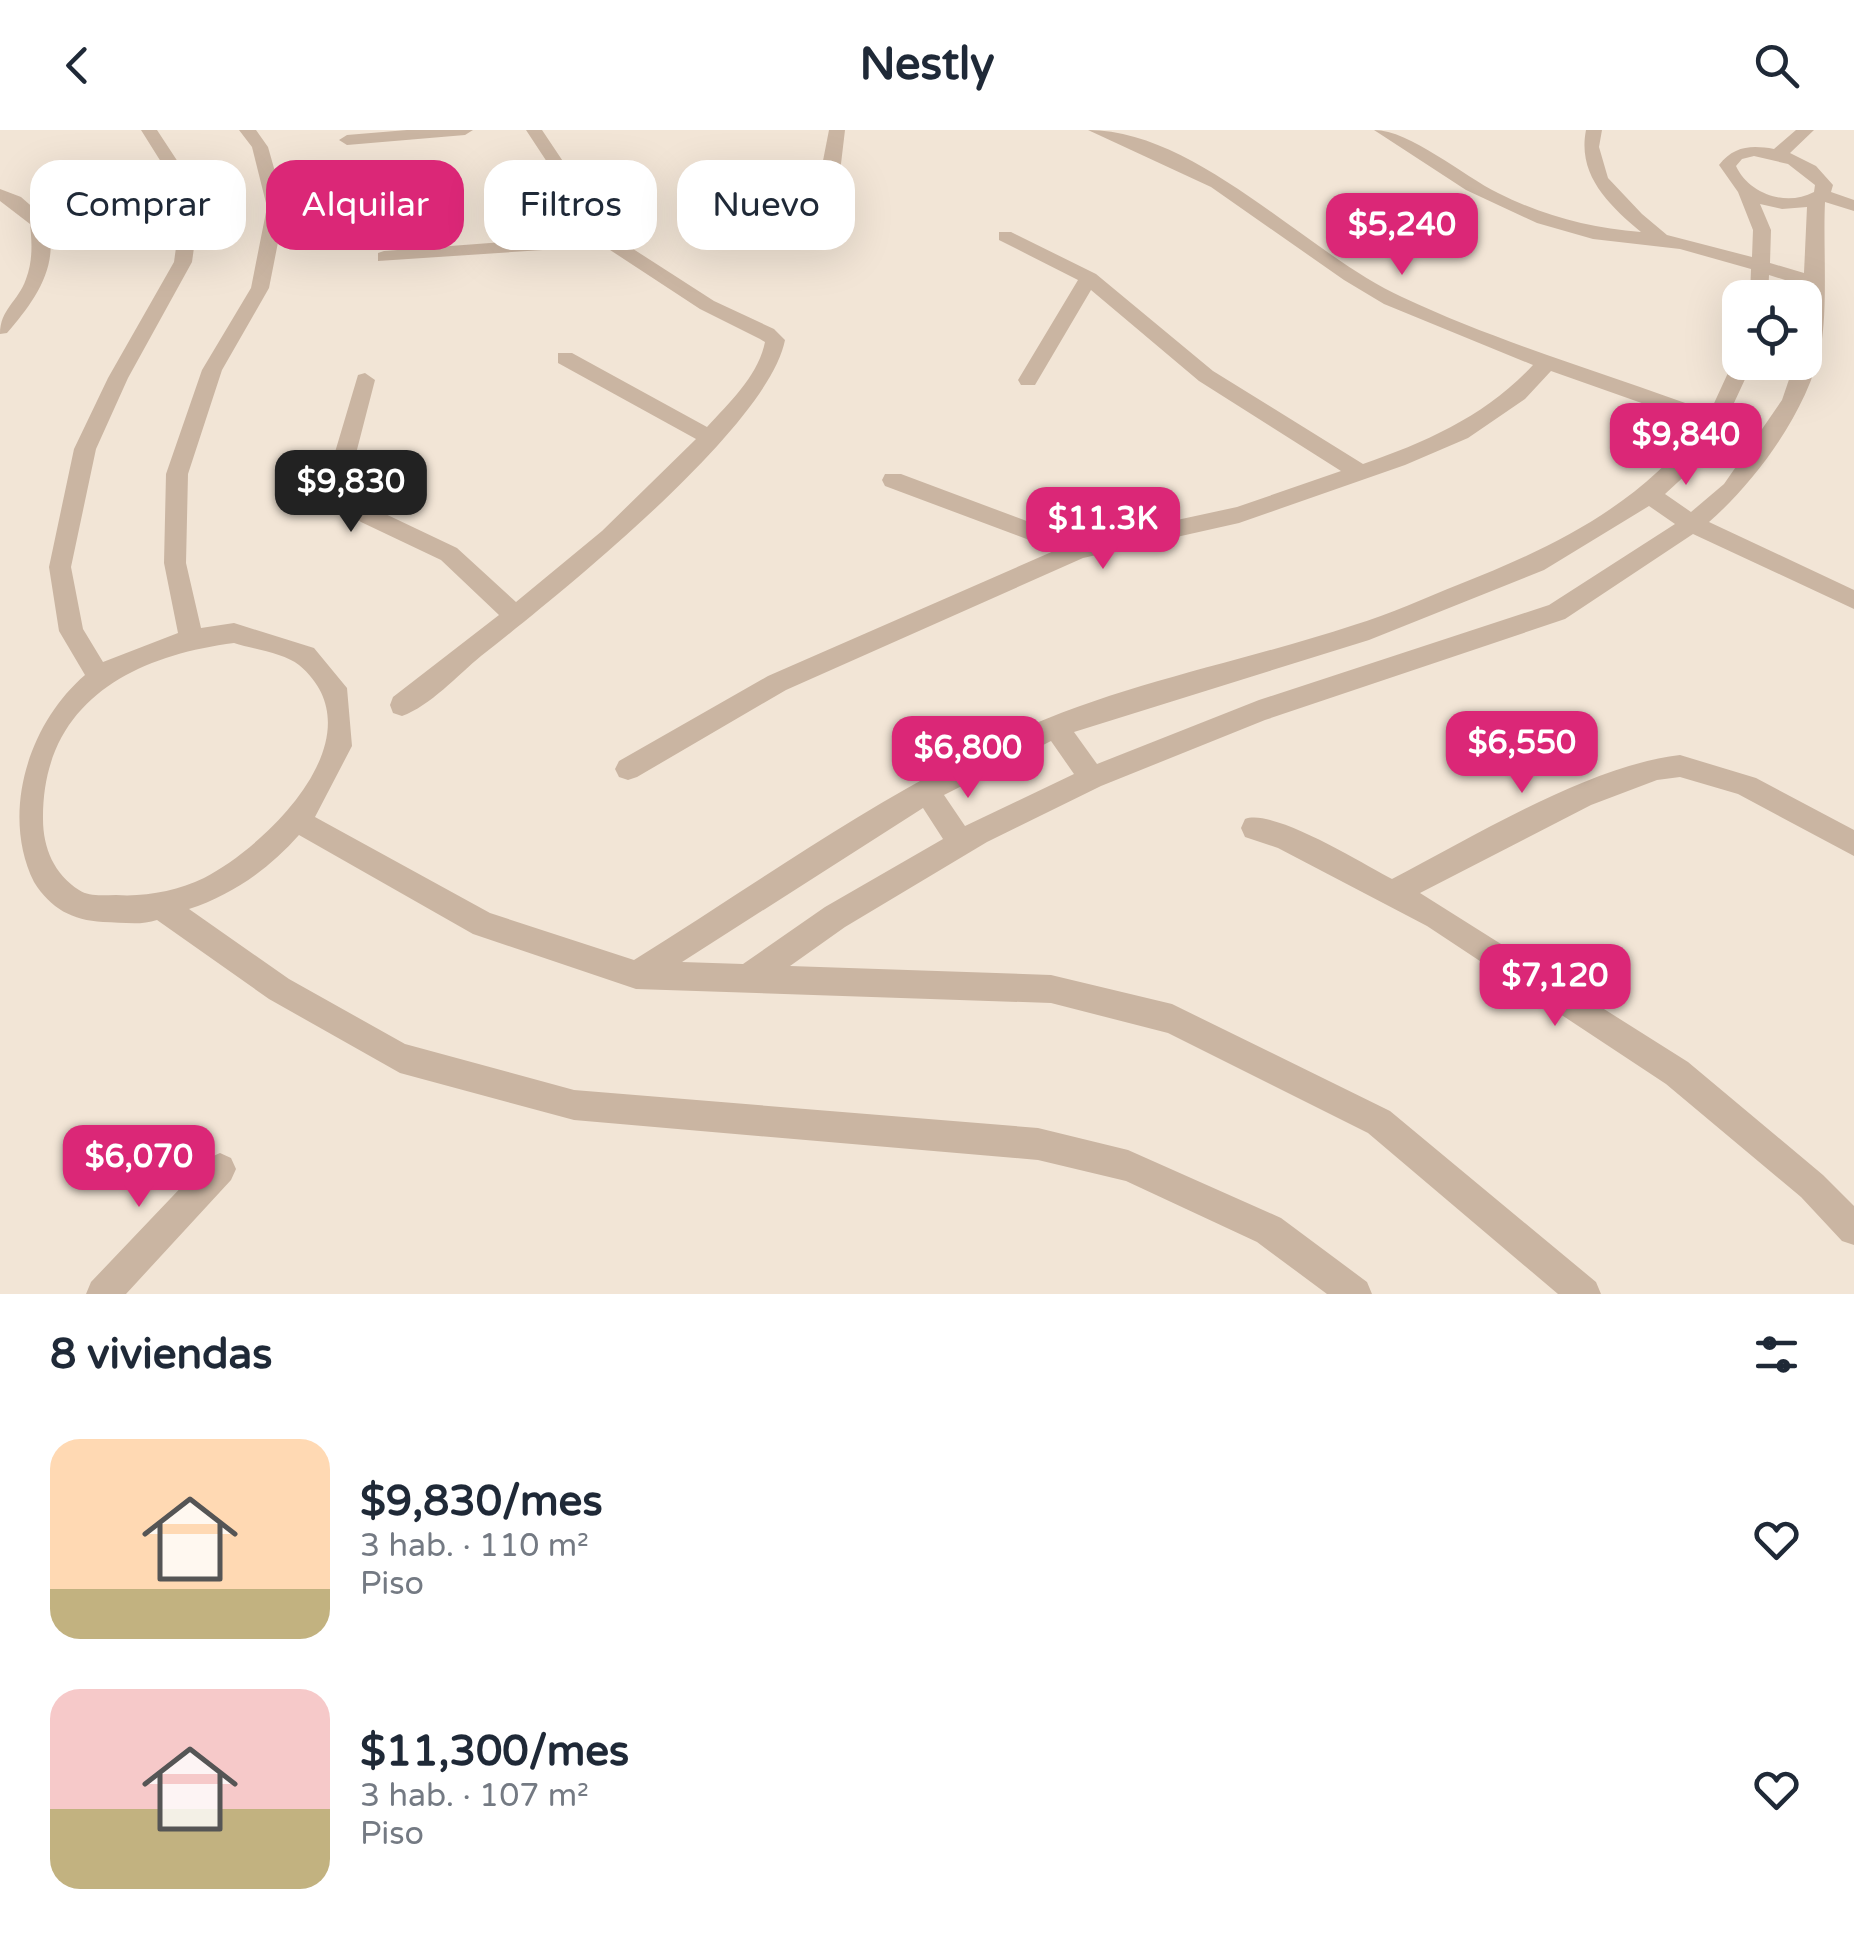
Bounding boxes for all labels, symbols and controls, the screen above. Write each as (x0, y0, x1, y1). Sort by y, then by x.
icon: back (50, 38, 105, 93)
text: Nestly (860, 38, 994, 92)
icon: search (1749, 38, 1804, 93)
chip: Comprar (30, 160, 246, 250)
chip: Alquilar (266, 160, 464, 250)
chip: Filtros (484, 160, 657, 250)
chip: Nuevo (677, 160, 855, 250)
pin: $5,240 (1321, 193, 1483, 278)
text: $5,240 (1348, 206, 1456, 244)
map controls (1722, 280, 1822, 380)
button: locate (1722, 280, 1822, 380)
pin: $9,840 (1605, 403, 1767, 488)
text: $9,840 (1632, 416, 1740, 454)
pin: $9,830 (270, 450, 432, 535)
text: $9,830 (297, 463, 405, 501)
pin: $11.3K (1022, 487, 1184, 572)
text: $11.3K (1048, 500, 1158, 538)
pin: $6,550 (1441, 711, 1603, 796)
pin: $6,800 (887, 716, 1049, 801)
text: $6,550 (1468, 724, 1576, 762)
text: $6,800 (914, 729, 1022, 767)
pin: $7,120 (1474, 944, 1636, 1029)
text: $7,120 (1502, 957, 1608, 995)
pin: $6,070 (58, 1125, 220, 1210)
text: $6,070 (85, 1138, 193, 1176)
icon: filters (1749, 1327, 1804, 1382)
text: 8 viviendas (50, 1329, 272, 1380)
text: $9,830/mes (360, 1476, 603, 1527)
icon: home (130, 1479, 250, 1599)
icon: heart (1749, 1512, 1804, 1567)
text: 3 hab. · 110 m² (360, 1527, 589, 1565)
text: Piso (360, 1565, 424, 1603)
text: $11,300/mes (360, 1726, 629, 1777)
icon: home (130, 1729, 250, 1849)
icon: heart (1749, 1762, 1804, 1817)
text: 3 hab. · 107 m² (360, 1777, 589, 1815)
text: Piso (360, 1815, 424, 1853)

